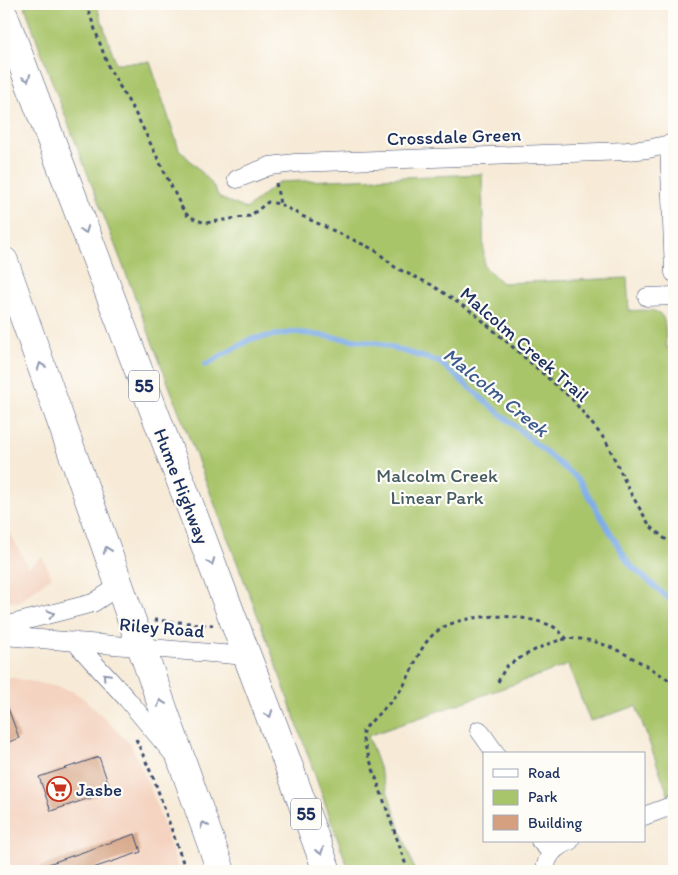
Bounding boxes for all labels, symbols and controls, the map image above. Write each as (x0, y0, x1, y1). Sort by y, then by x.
one-way arrow (21, 73, 31, 82)
street label: Crossdale Green (386, 123, 522, 150)
one-way arrow (79, 225, 89, 234)
street label: Malcolm Creek Trail (456, 282, 594, 406)
water label: Malcolm Creek (439, 342, 553, 442)
one-way arrow (37, 362, 47, 371)
road number: 55 (129, 371, 159, 402)
street label: Hume Highway (149, 425, 214, 547)
park label: Malcolm Creek Linear Park (376, 464, 498, 509)
one-way arrow (102, 546, 112, 555)
one-way arrow (205, 557, 215, 566)
one-way arrow (46, 609, 55, 620)
street label: Riley Road (118, 612, 206, 643)
one-way arrow (103, 672, 112, 681)
one-way arrow (157, 699, 167, 708)
one-way arrow (263, 709, 273, 718)
legend (483, 752, 646, 842)
text: Road (528, 764, 561, 782)
supermarket icon: Jasbe (46, 776, 72, 802)
place label: Jasbe (76, 778, 122, 801)
text: Park (528, 788, 558, 806)
road number: 55 (291, 799, 321, 830)
text: Building (528, 814, 582, 832)
one-way arrow (200, 822, 210, 830)
one-way arrow (314, 846, 324, 855)

